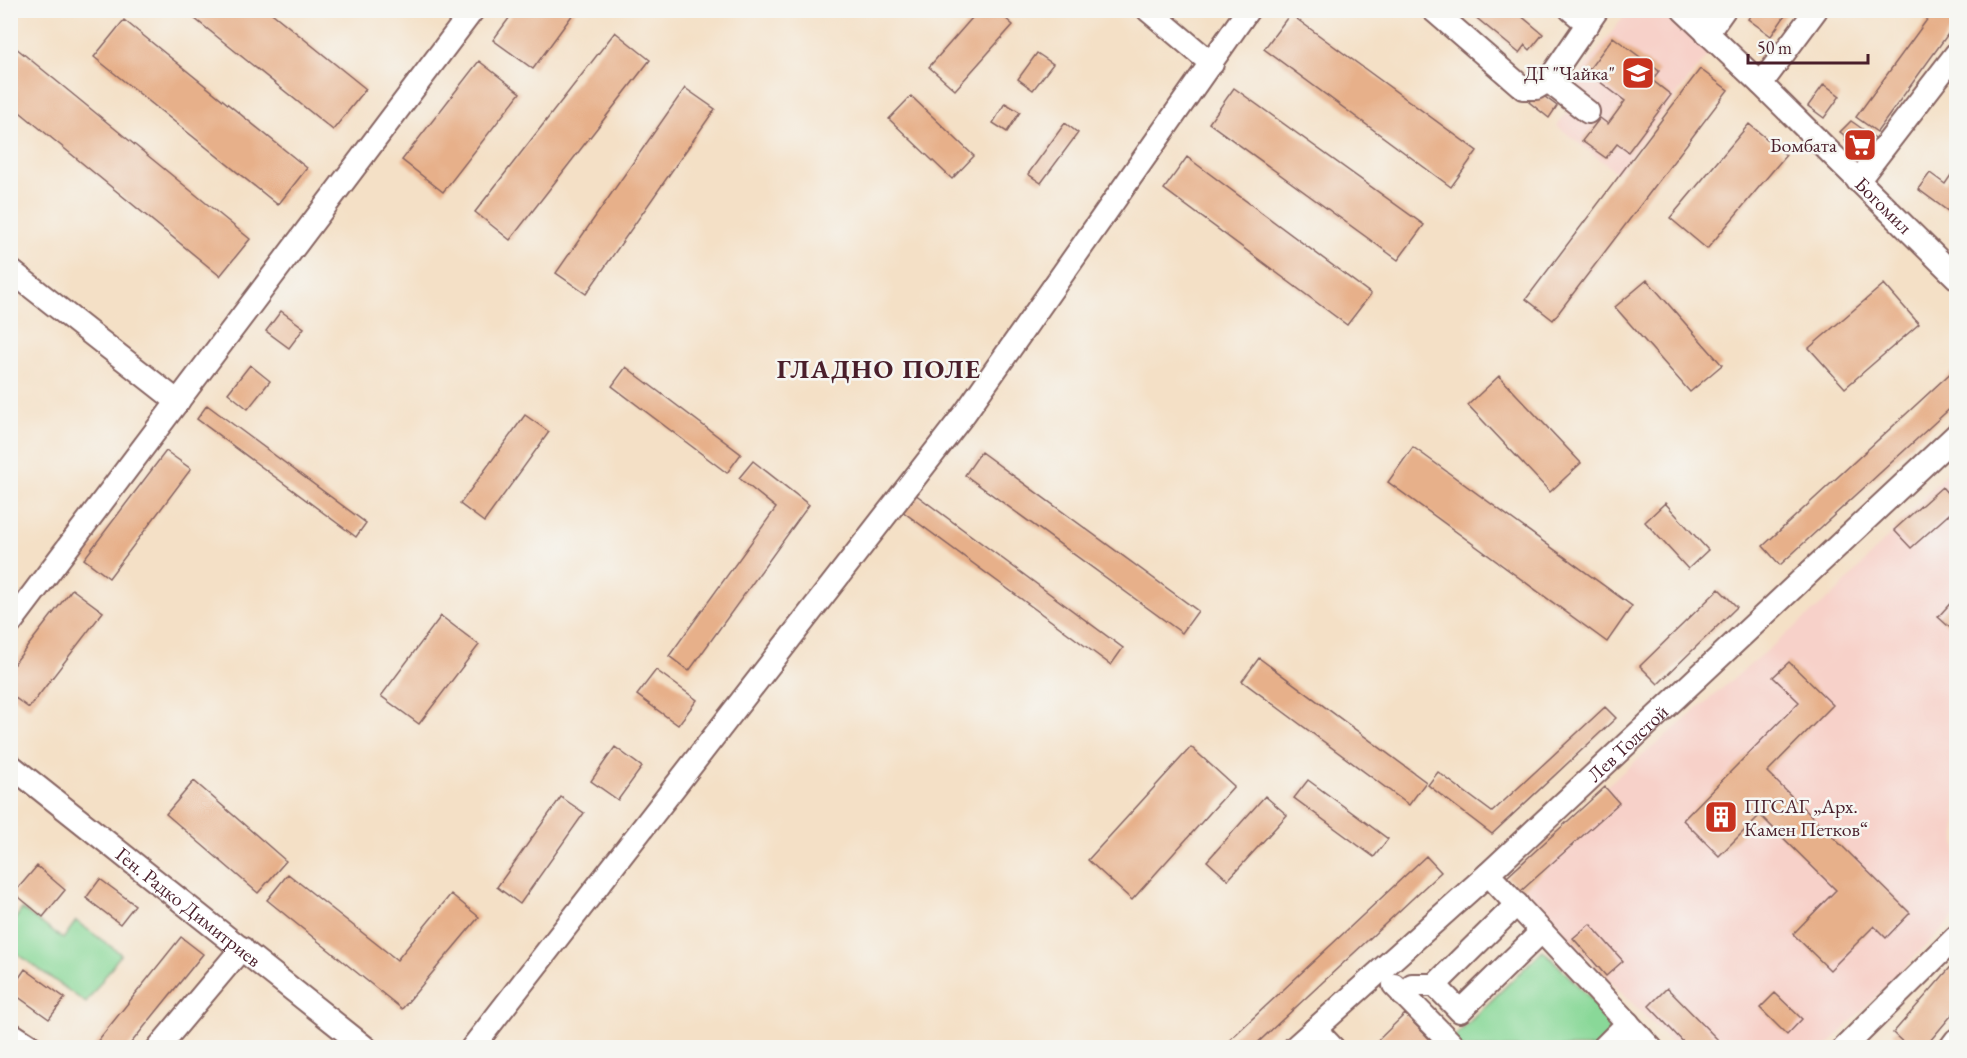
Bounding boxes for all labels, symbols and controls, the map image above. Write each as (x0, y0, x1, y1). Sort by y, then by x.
scale bar (1748, 27, 1868, 65)
text: 50 m (1757, 36, 1792, 59)
school or university icon: ДГ "Чайка" (1620, 55, 1656, 91)
place label: ДГ "Чайка" (1524, 60, 1615, 86)
supermarket icon: Бомбата (1842, 127, 1878, 163)
place label: Бомбата (1770, 132, 1837, 158)
street label: Богомил (1849, 171, 1918, 240)
district label: ГЛАДНО ПОЛЕ (777, 352, 981, 386)
street label: Лев Толстой (1582, 698, 1674, 787)
place label: ПГСАГ „Арх. Камен Петков“ (1744, 793, 1868, 842)
building icon: ПГСАГ „Арх. Камен Петков“ (1703, 799, 1739, 835)
street label: Ген. Радко Димитриев (110, 841, 267, 973)

